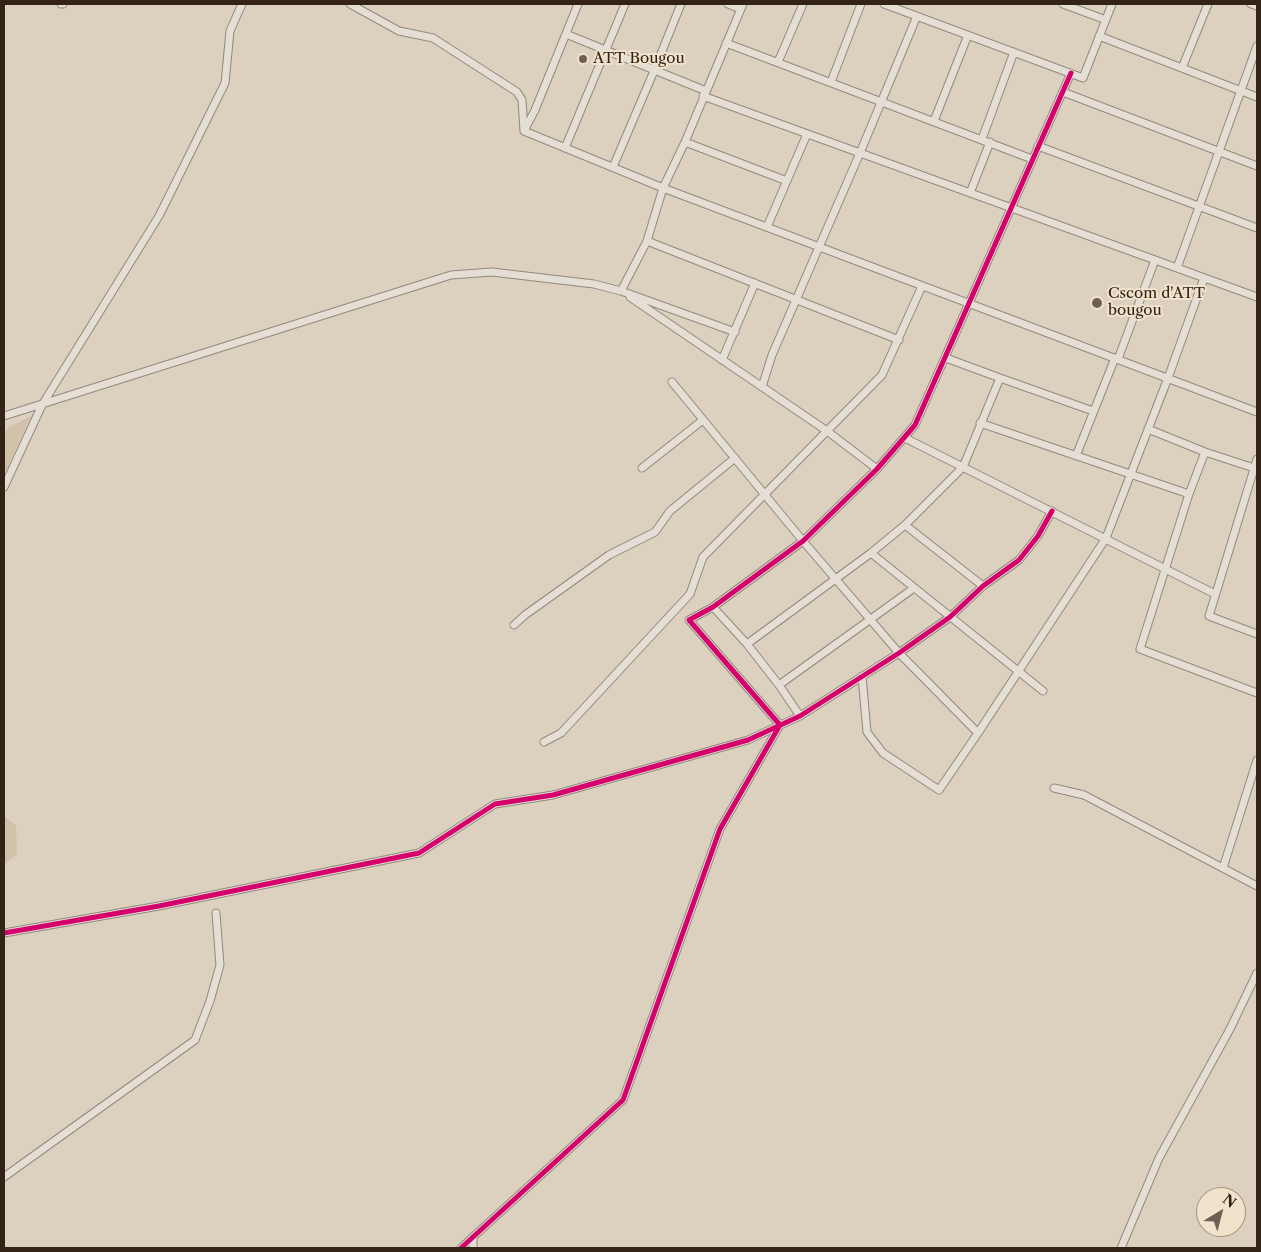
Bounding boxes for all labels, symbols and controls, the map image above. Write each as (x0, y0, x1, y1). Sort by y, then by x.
place label: ATT Bougou (593, 50, 685, 68)
marker: ATT Bougou (577, 53, 589, 65)
place label: Cscom d'ATT bougou (1108, 285, 1205, 320)
marker: Cscom d'ATT bougou (1090, 296, 1104, 310)
north arrow (1196, 1187, 1246, 1237)
text: N (1219, 1190, 1240, 1212)

